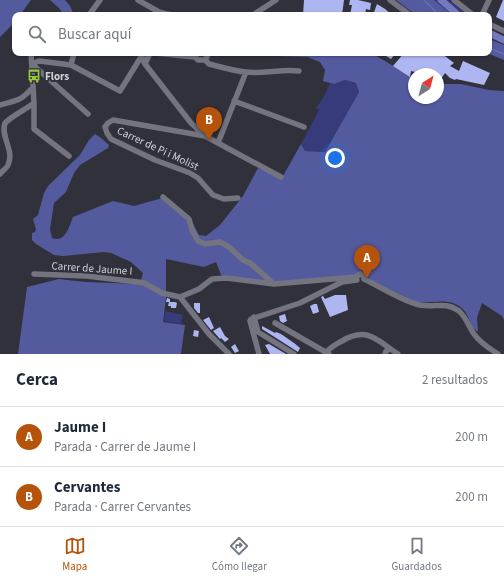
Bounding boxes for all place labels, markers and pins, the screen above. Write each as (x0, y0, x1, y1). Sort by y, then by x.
bus stop icon: Flors (26, 68, 42, 84)
place label: Flors (45, 69, 69, 84)
pin: B (196, 107, 222, 140)
pin: A (354, 245, 380, 278)

